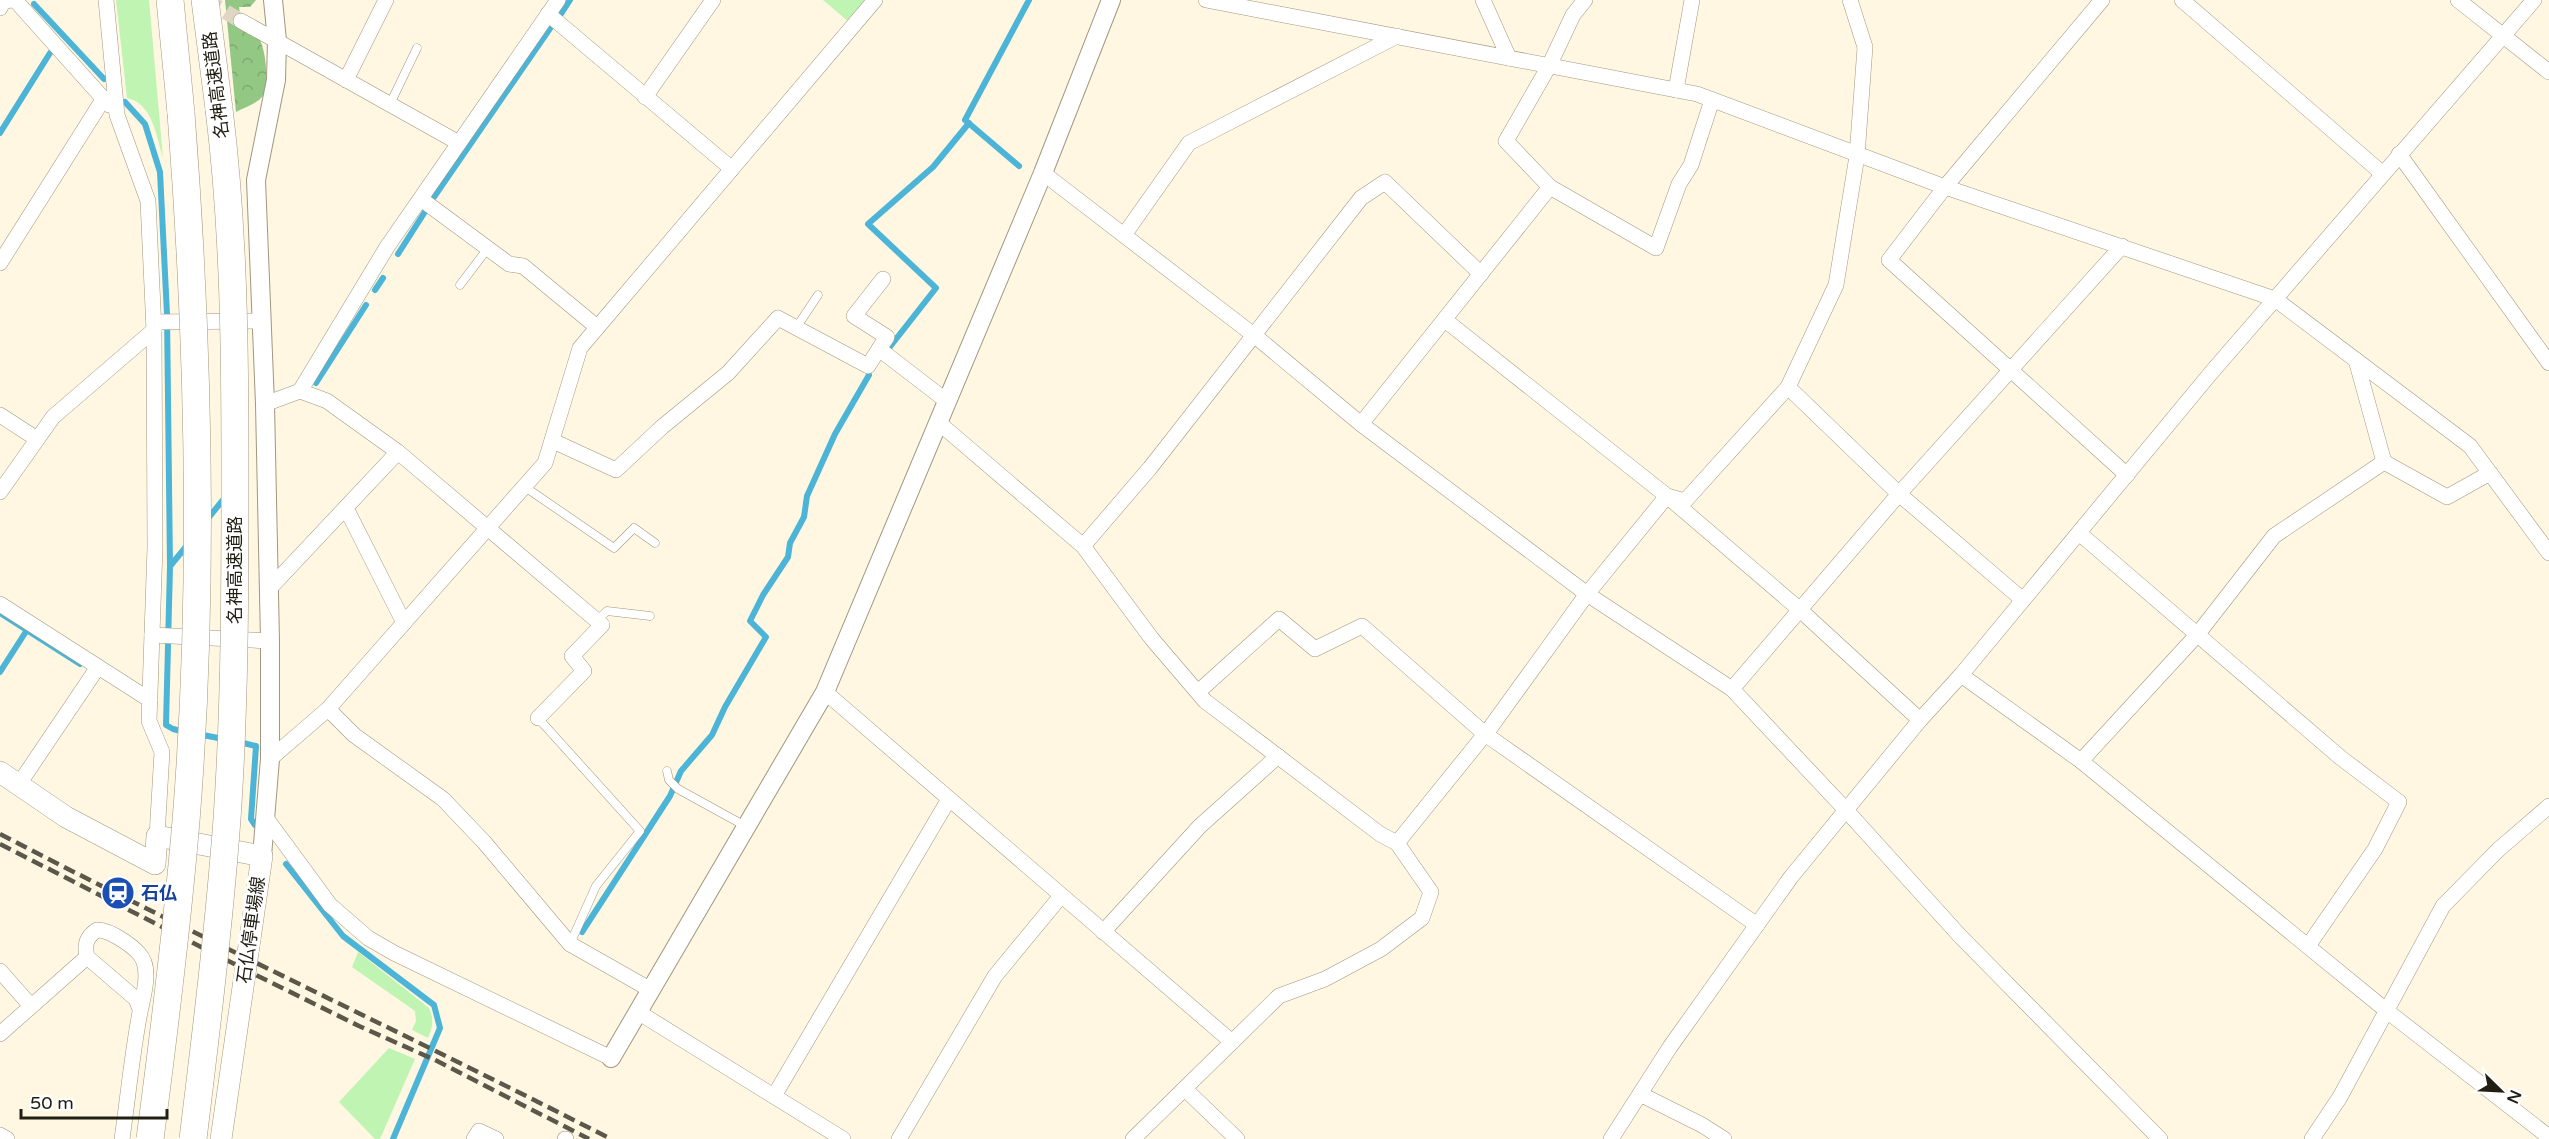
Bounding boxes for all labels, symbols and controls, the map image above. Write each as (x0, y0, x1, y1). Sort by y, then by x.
street label: 名神高速道路 (199, 30, 233, 140)
street label: 名神高速道路 (224, 516, 246, 624)
station icon: 石仏 (100, 875, 136, 911)
street label: 石仏停車場線 (233, 875, 269, 985)
place label: 石仏 (141, 882, 177, 904)
north arrow (2471, 1061, 2531, 1121)
scale bar (21, 1082, 166, 1120)
text: N (2502, 1087, 2526, 1107)
text: 50 m (30, 1092, 74, 1114)

